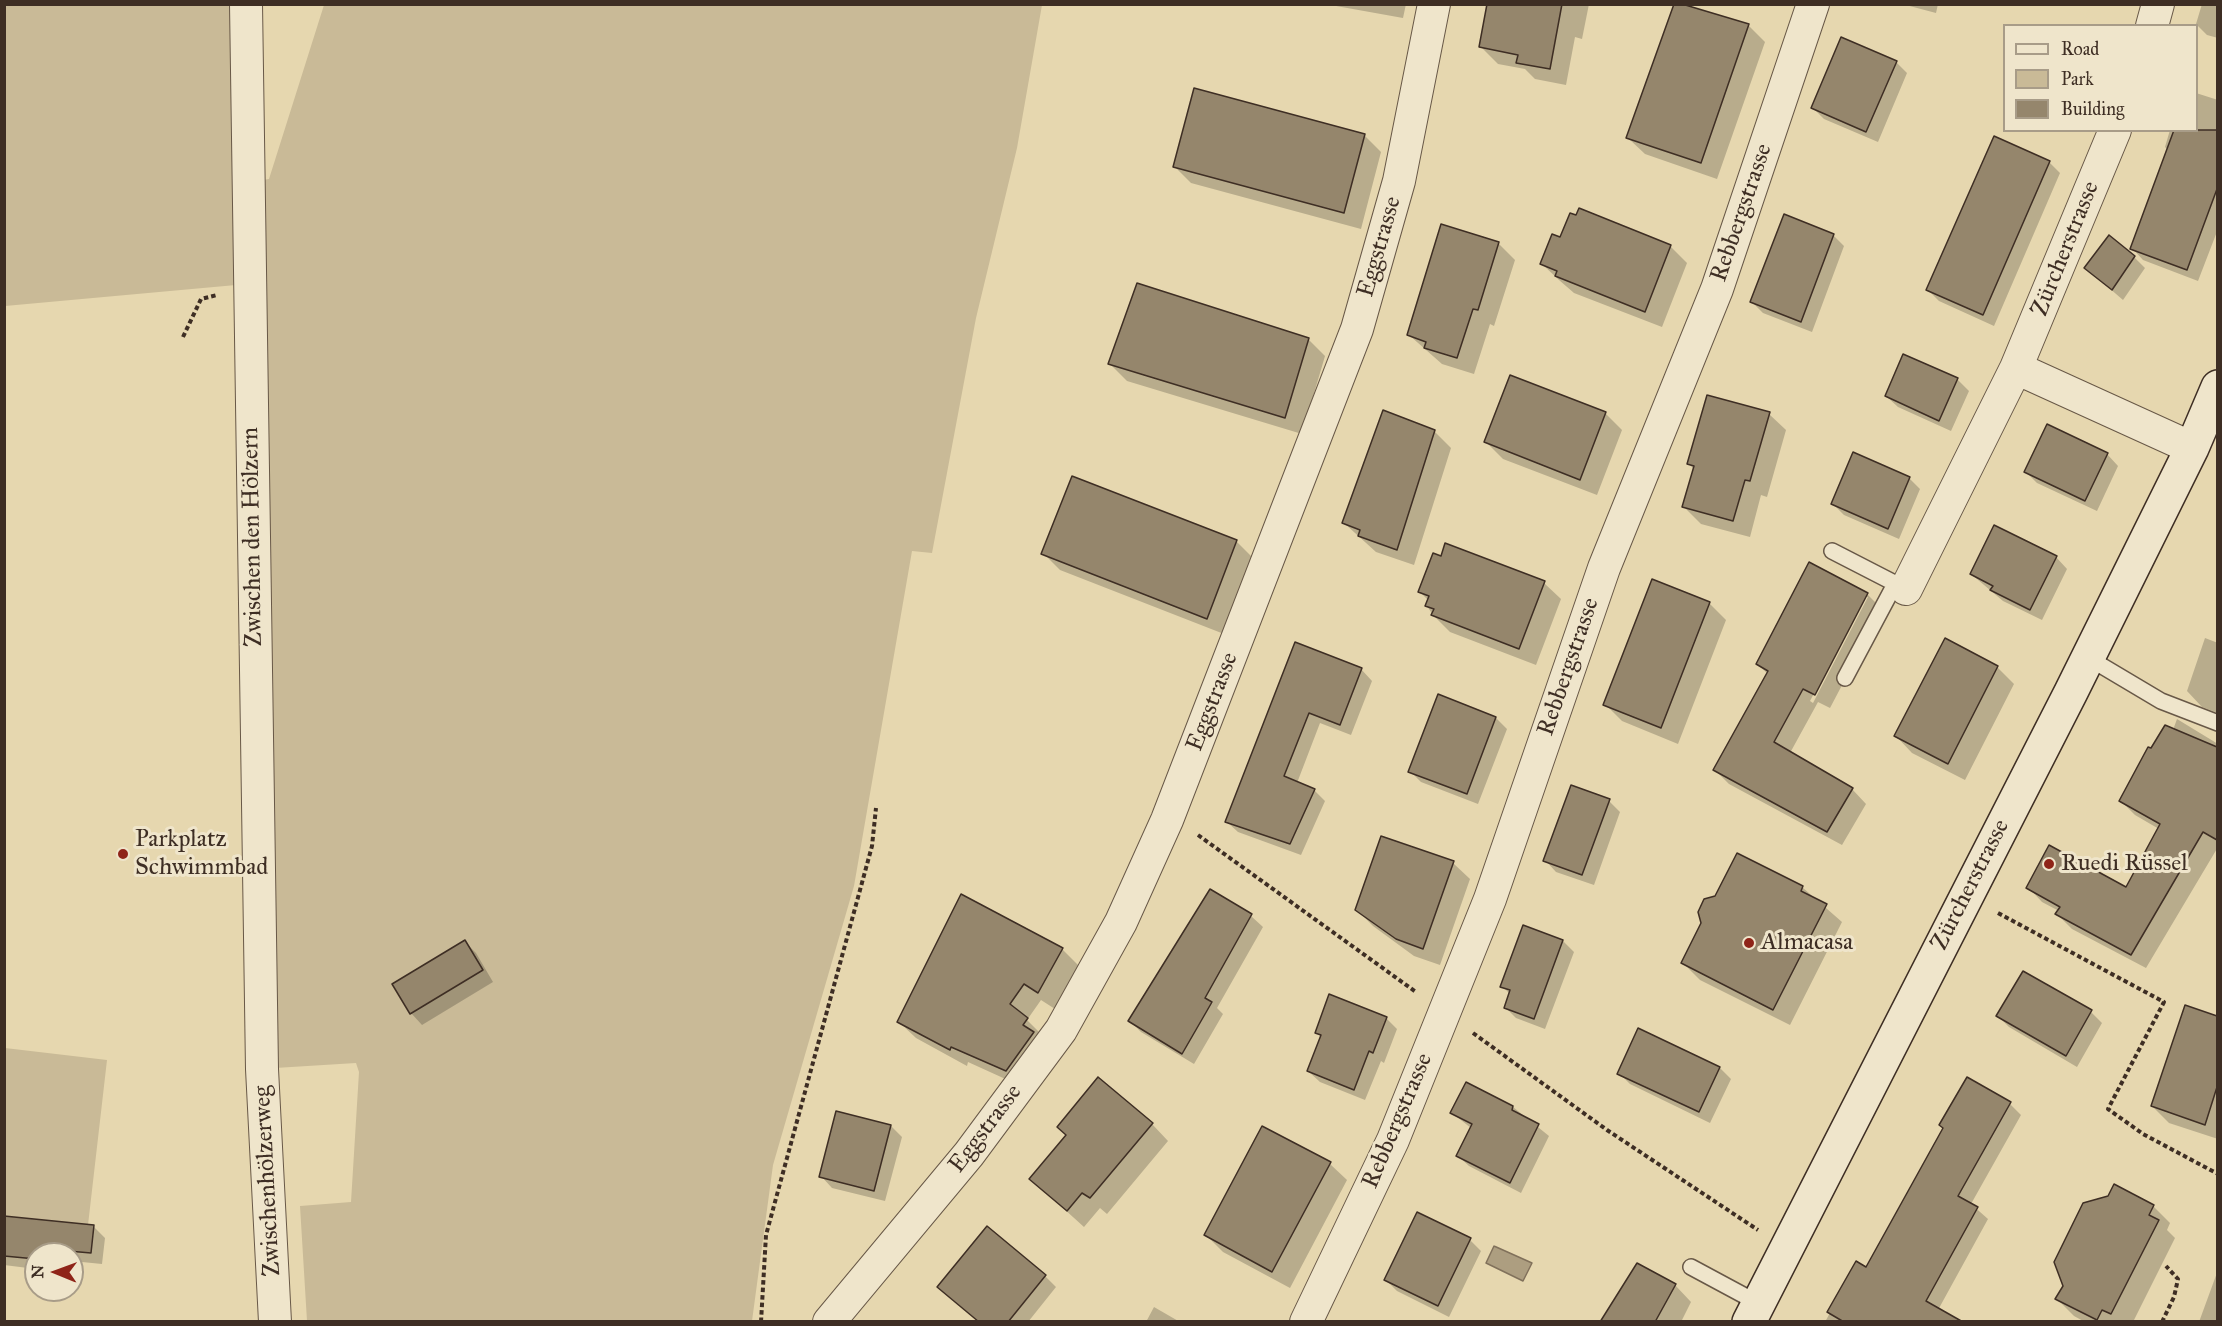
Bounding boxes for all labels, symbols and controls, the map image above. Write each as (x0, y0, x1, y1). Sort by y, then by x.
legend (2003, 24, 2198, 132)
text: Road (2061, 38, 2099, 60)
text: Park (2061, 68, 2094, 90)
text: Building (2061, 98, 2124, 120)
street label: Rebbergstrasse (1705, 140, 1779, 286)
street label: Zürcherstrasse (2026, 177, 2106, 321)
street label: Eggstrasse (1352, 193, 1408, 301)
street label: Zwischen den Hölzern (237, 427, 269, 647)
street label: Rebbergstrasse (1532, 594, 1606, 740)
street label: Eggstrasse (1181, 649, 1245, 755)
street label: Zürcherstrasse (1926, 815, 2016, 955)
place label: Parkplatz Schwimmbad (135, 826, 268, 882)
marker: Parkplatz Schwimmbad (116, 847, 130, 861)
place label: Ruedi Rüssel (2061, 850, 2188, 878)
marker: Ruedi Rüssel (2042, 857, 2056, 871)
place label: Almacasa (1761, 929, 1853, 957)
marker: Almacasa (1742, 936, 1756, 950)
street label: Rebbergstrasse (1357, 1049, 1439, 1193)
street label: Eggstrasse (943, 1079, 1029, 1179)
street label: Zwischenhölzerweg (249, 1085, 287, 1277)
north arrow (24, 1242, 84, 1302)
text: N (28, 1265, 47, 1279)

